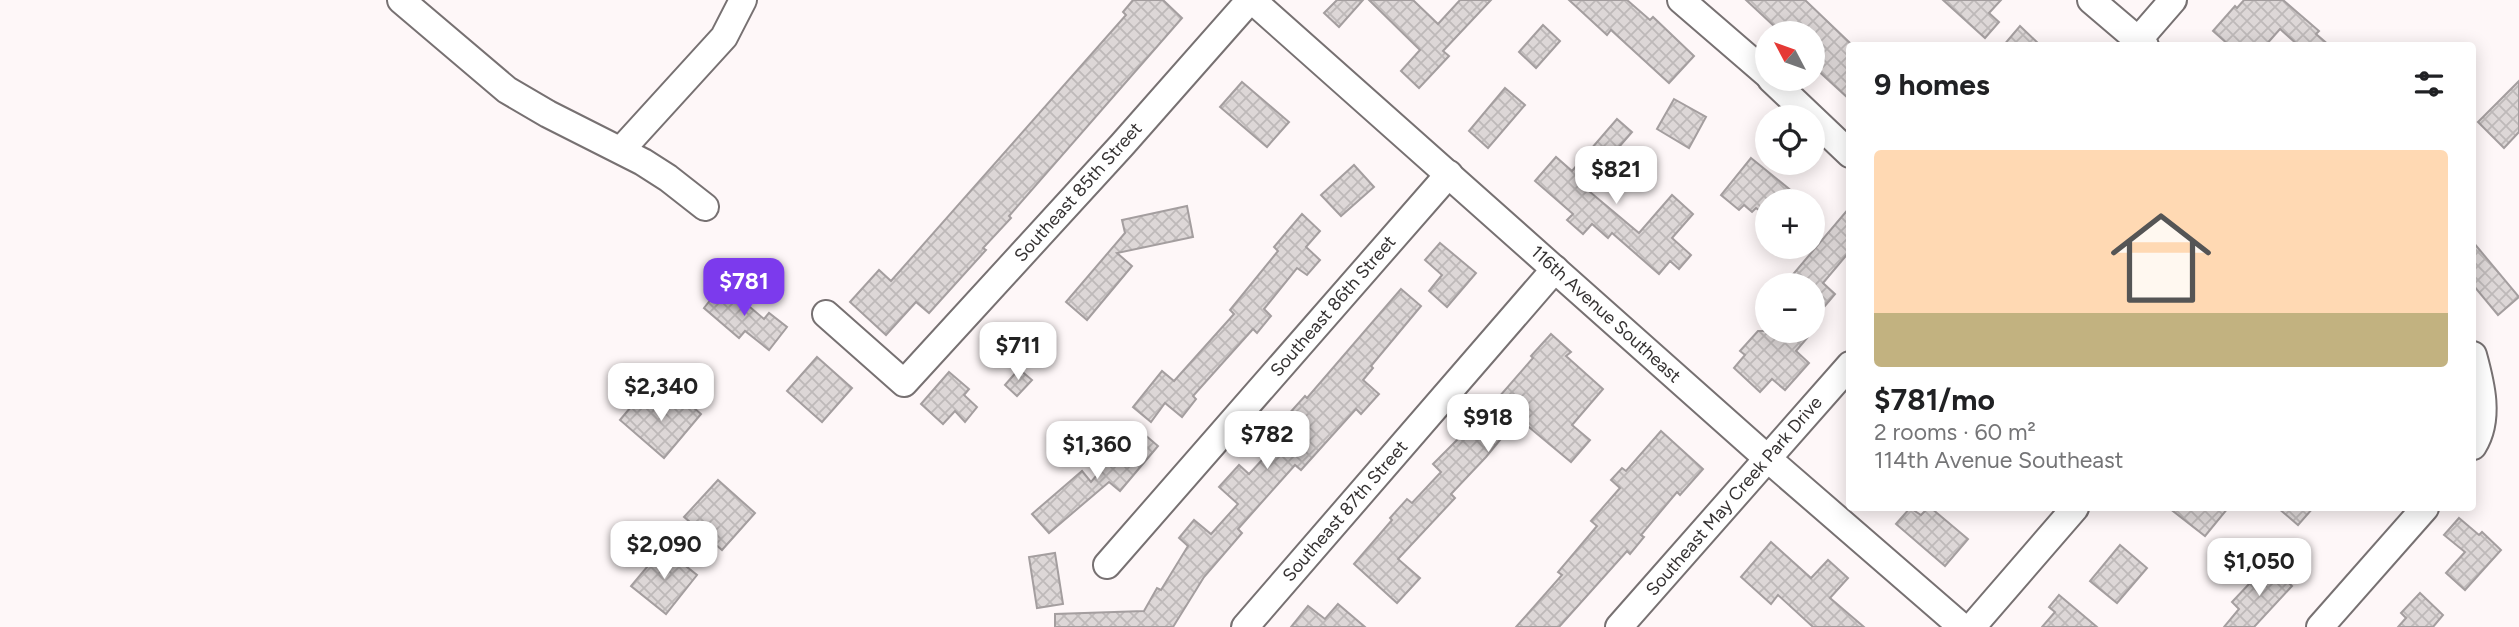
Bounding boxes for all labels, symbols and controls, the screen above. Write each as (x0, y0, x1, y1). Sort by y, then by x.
north arrow (1755, 21, 1825, 91)
map controls (1755, 21, 1825, 343)
icon: filters (2410, 65, 2448, 103)
text: 9 homes (1874, 66, 1990, 103)
button: locate (1755, 105, 1825, 175)
street label: Southeast 85th Street (1010, 118, 1147, 266)
pin: $821 (1575, 146, 1657, 206)
text: $821 (1591, 155, 1641, 183)
button: + (1755, 189, 1825, 259)
icon: home (2098, 195, 2224, 321)
street label: Southeast 86th Street (1266, 231, 1400, 381)
street label: 116th Avenue Southeast (1526, 241, 1686, 387)
pin: $781 (703, 258, 785, 318)
text: $781 (719, 267, 769, 295)
button: − (1755, 273, 1825, 343)
pin: $711 (977, 322, 1059, 382)
text: $711 (996, 331, 1040, 359)
pin: $2,340 (604, 364, 718, 423)
text: $2,340 (624, 372, 698, 400)
text: $781/mo (1874, 381, 1995, 418)
street label: Southeast May Creek Park Drive (1641, 392, 1827, 600)
pin: $918 (1447, 394, 1529, 454)
text: $918 (1463, 403, 1513, 431)
pin: $782 (1226, 412, 1308, 471)
text: 2 rooms · 60 m² (1874, 418, 2036, 446)
text: $782 (1241, 420, 1293, 448)
pin: $1,360 (1040, 421, 1154, 481)
text: $1,360 (1062, 430, 1132, 458)
street label: Southeast 87th Street (1278, 436, 1412, 586)
text: 114th Avenue Southeast (1874, 446, 2123, 474)
pin: $2,090 (607, 522, 721, 581)
text: $2,090 (626, 530, 702, 558)
pin: $1,050 (2202, 538, 2316, 598)
text: $1,050 (2223, 547, 2295, 575)

